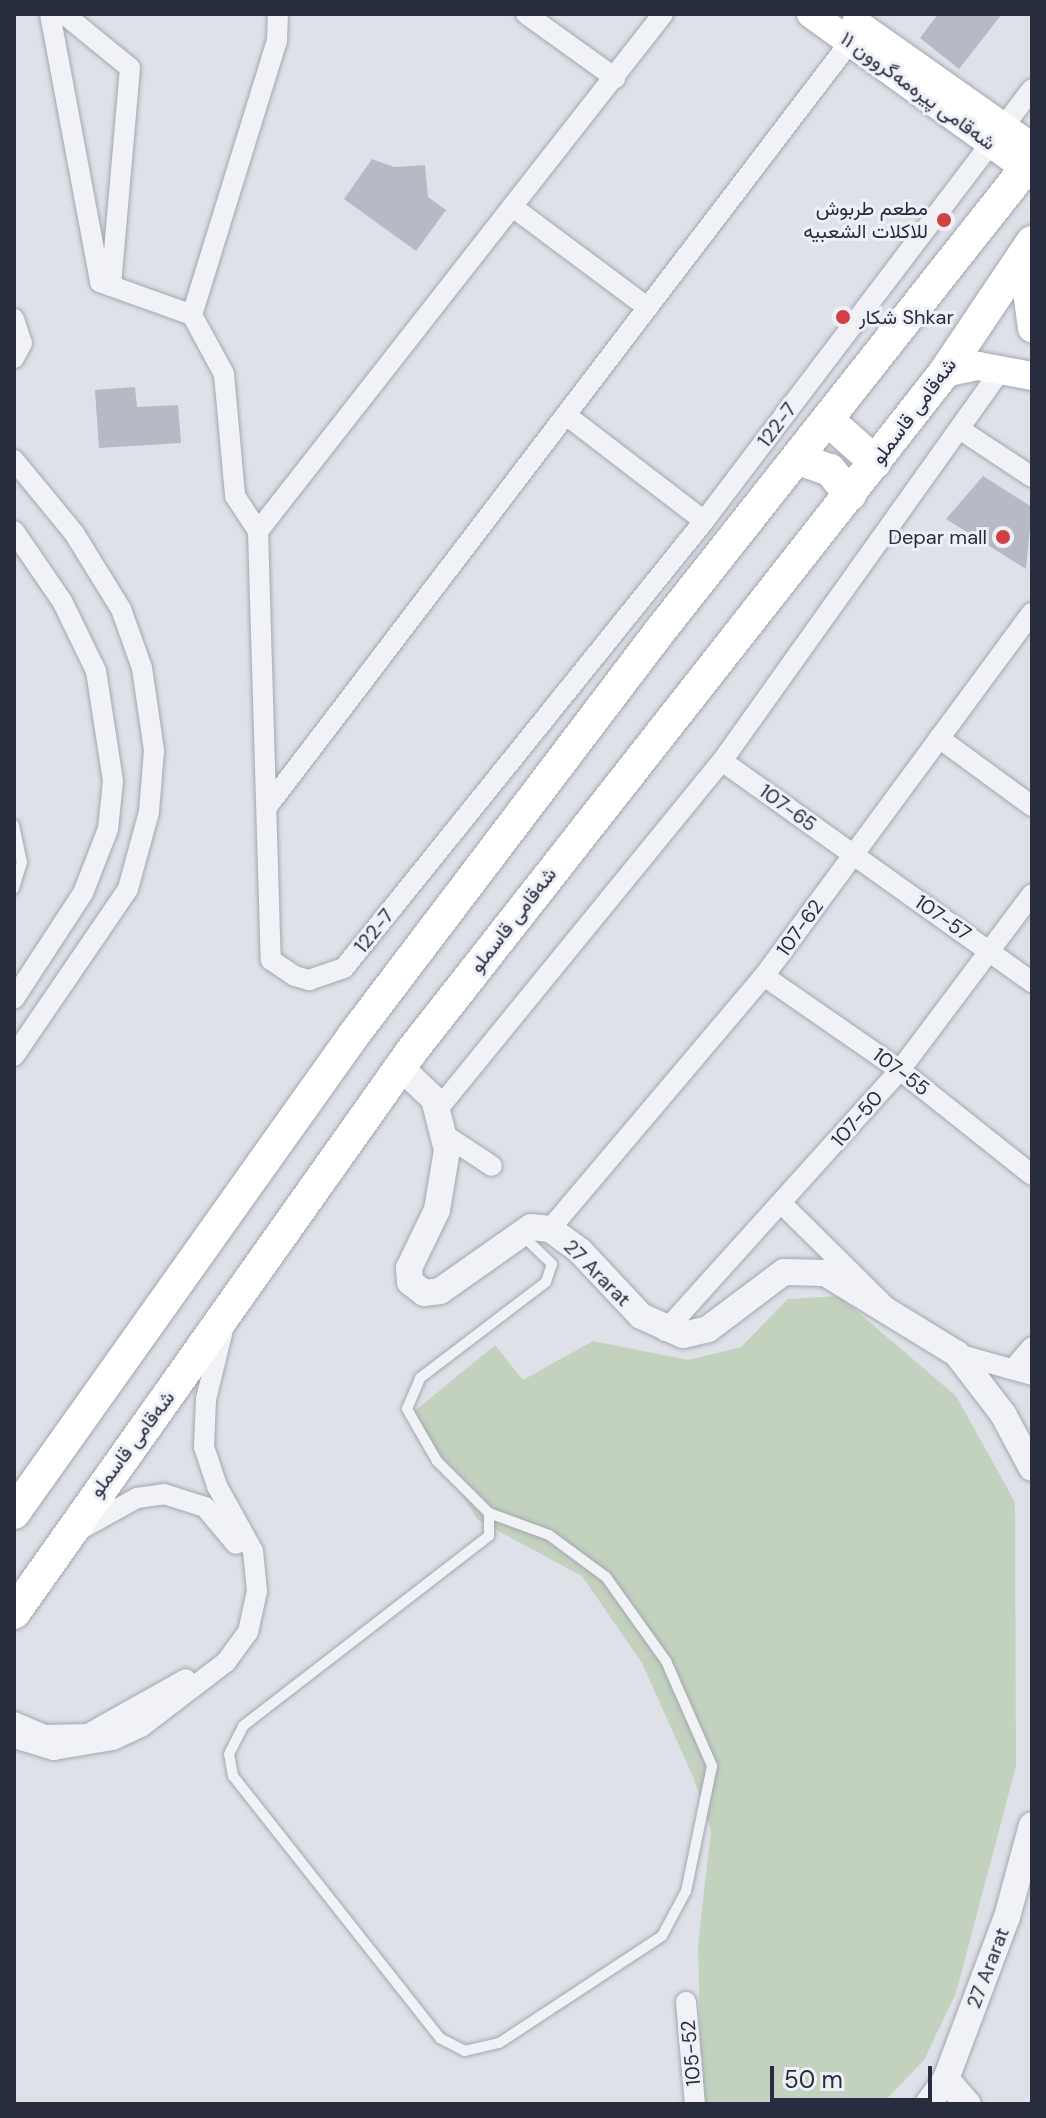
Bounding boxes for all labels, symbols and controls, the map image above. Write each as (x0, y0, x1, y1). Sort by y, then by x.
street label: شەقامی پیرەمەگروون ١١ (836, 27, 1000, 155)
place label: مطعم طربوش للاكلات الشعبيه (803, 196, 928, 243)
marker: مطعم طربوش للاكلات الشعبيه (935, 211, 953, 229)
place label: شکار Shkar (859, 305, 954, 329)
marker: شکار Shkar (834, 308, 852, 326)
street label: شەقامی قاسملو (866, 353, 962, 469)
street label: 122-7 (752, 398, 802, 452)
place label: Depar mall (888, 525, 987, 549)
marker: Depar mall (994, 528, 1012, 546)
street label: 107-65 (755, 779, 821, 837)
street label: شەقامی قاسملو (465, 863, 561, 977)
street label: 107-57 (910, 890, 976, 946)
street label: 107-62 (771, 895, 829, 961)
street label: 122-7 (349, 904, 399, 958)
street label: 107-55 (868, 1043, 934, 1101)
street label: 107-50 (826, 1086, 888, 1152)
street label: 27 Ararat (559, 1235, 635, 1311)
street label: شەقامی قاسملو (84, 1386, 180, 1502)
street label: 27 Ararat (962, 1924, 1014, 2012)
street label: 105-52 (676, 2019, 706, 2087)
scale bar (774, 2050, 936, 2100)
text: 50 m (784, 2064, 843, 2095)

